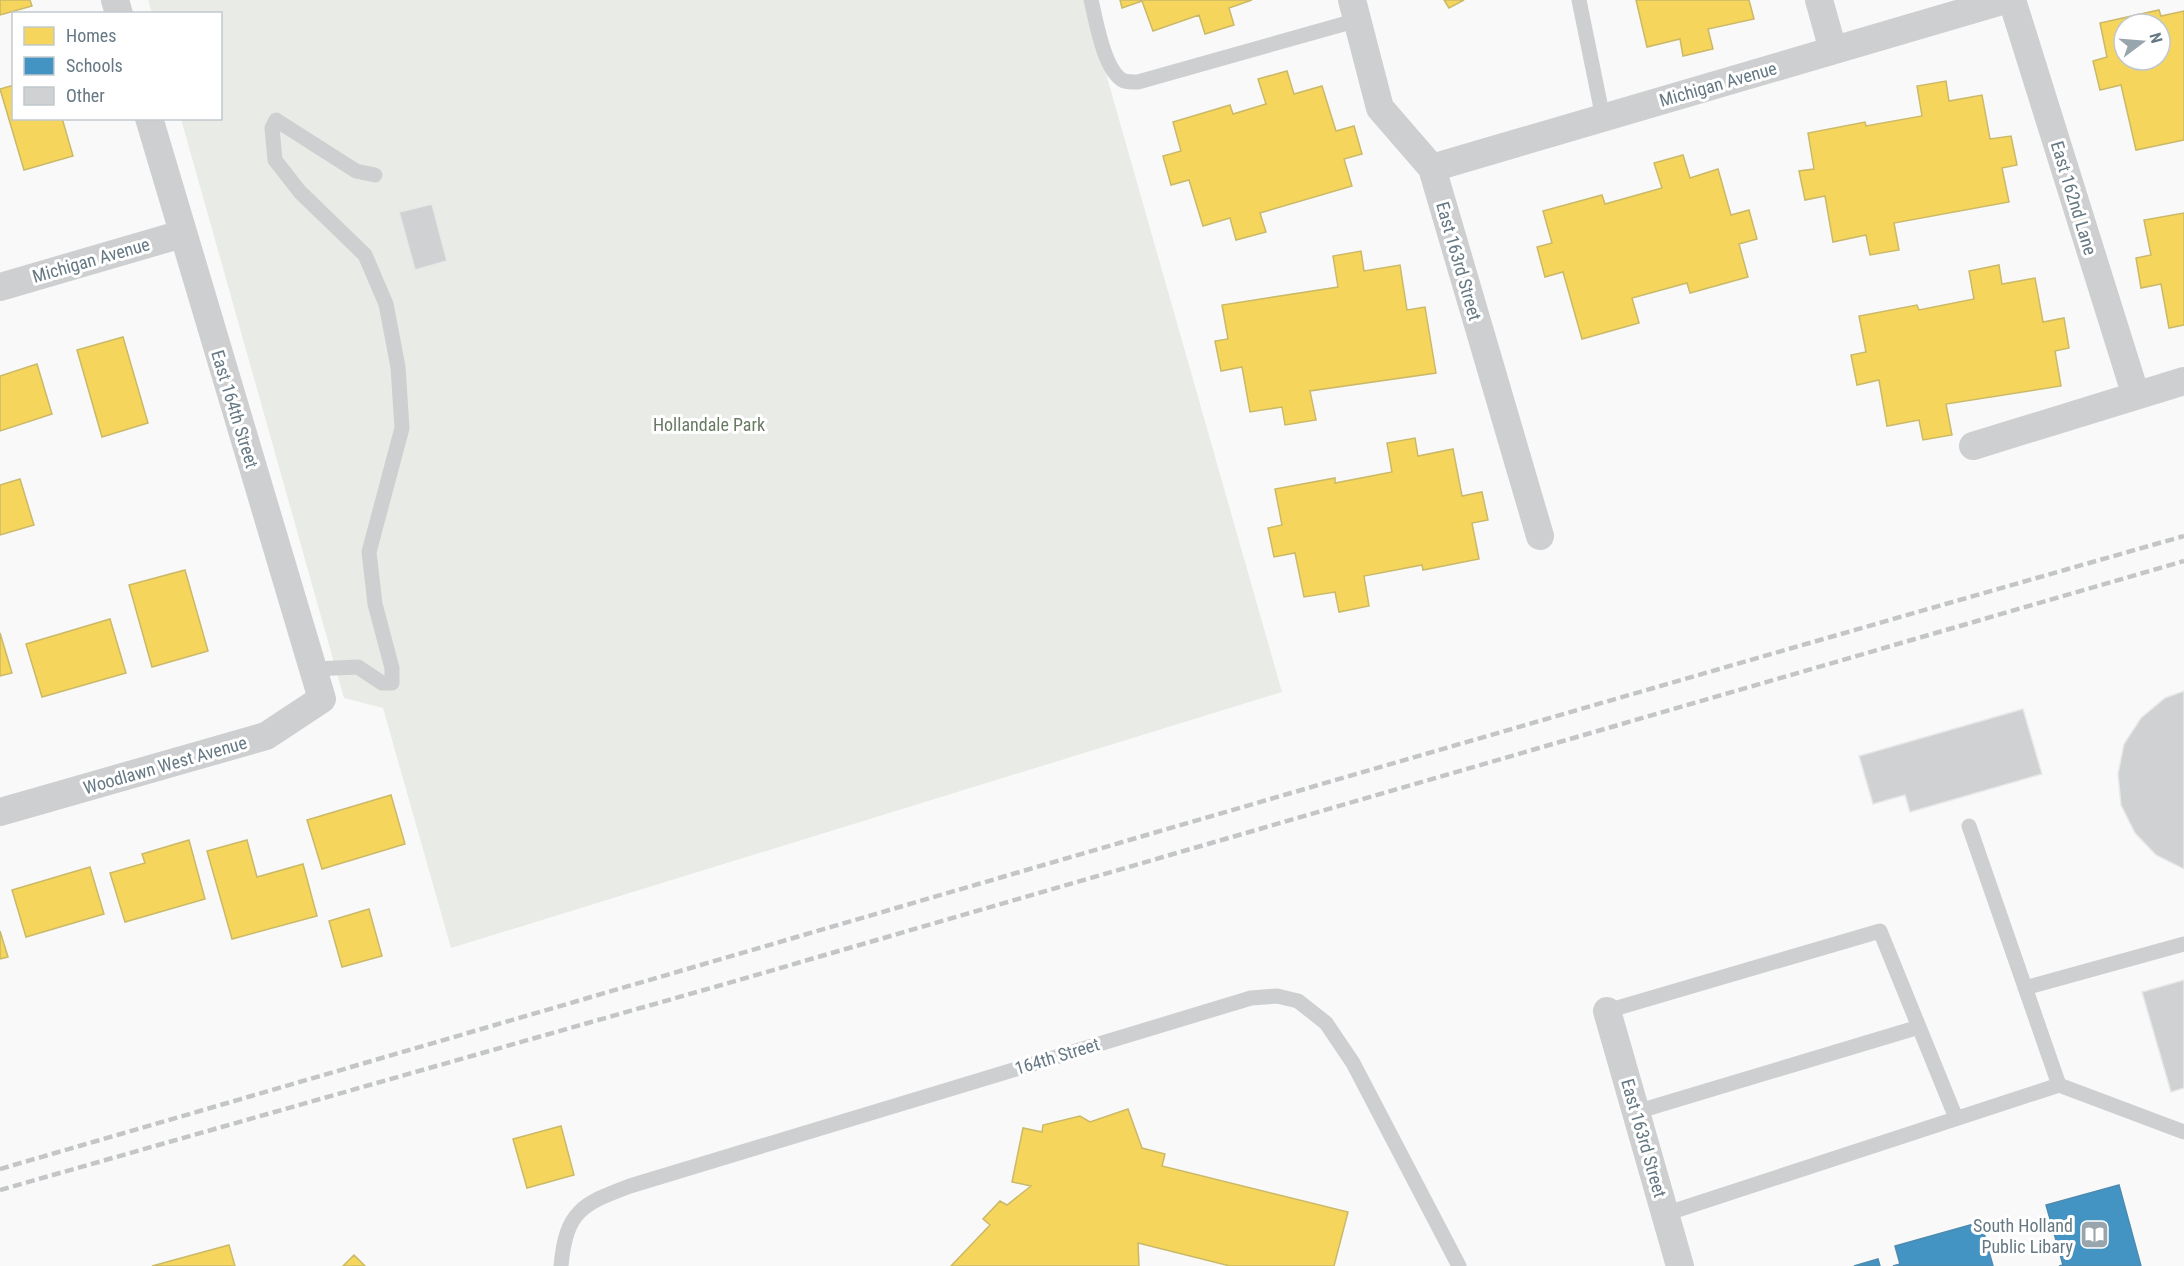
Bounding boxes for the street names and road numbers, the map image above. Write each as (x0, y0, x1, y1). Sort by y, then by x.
street label: Michigan Avenue (1657, 57, 1779, 111)
street label: East 162nd Lane (2047, 139, 2101, 257)
street label: East 163rd Street (1432, 199, 1486, 323)
street label: Michigan Avenue (30, 233, 152, 287)
street label: East 164th Street (207, 347, 263, 471)
street label: Woodlawn West Avenue (81, 732, 249, 798)
street label: 164th Street (1012, 1033, 1102, 1079)
street label: East 163rd Street (1617, 1076, 1671, 1200)

